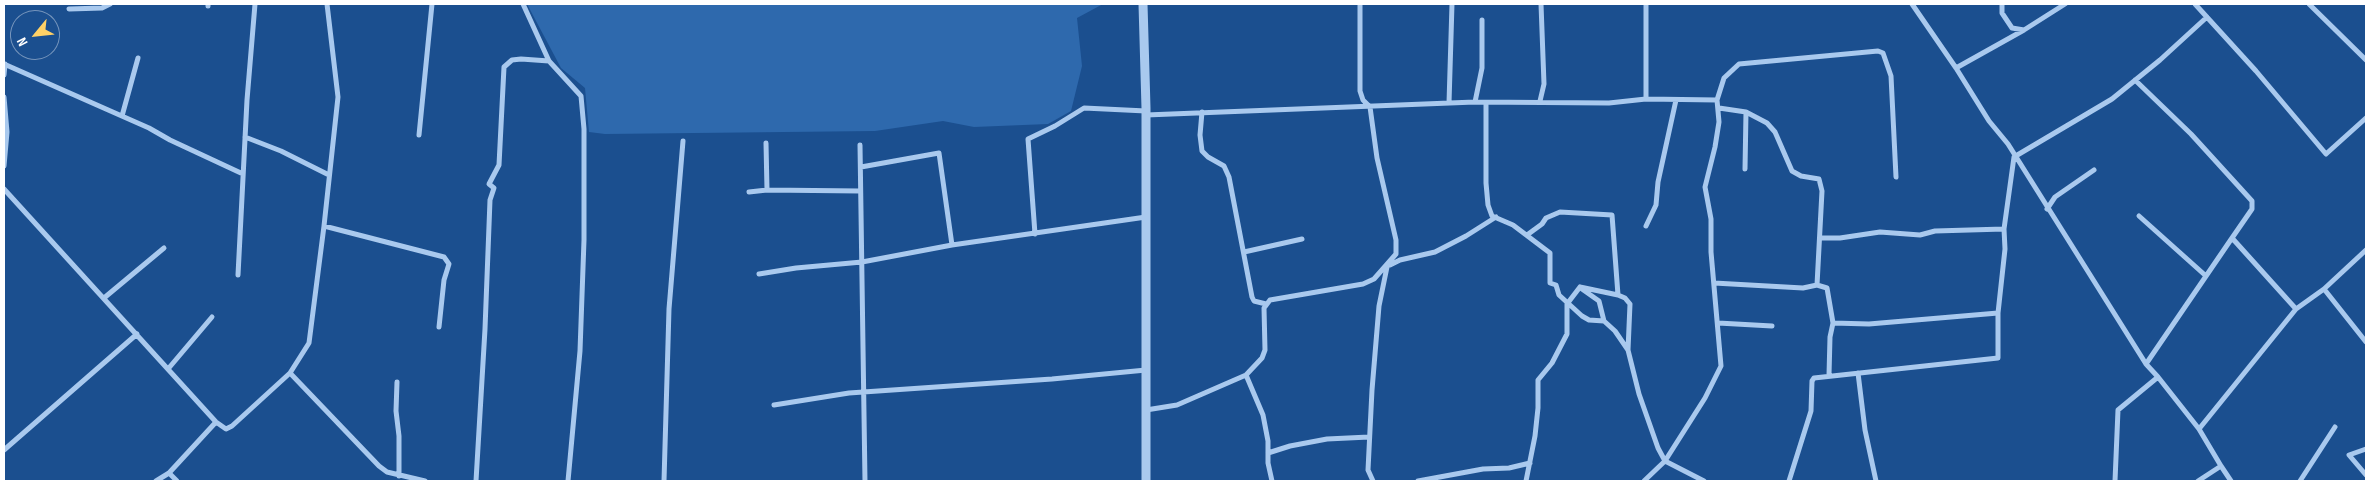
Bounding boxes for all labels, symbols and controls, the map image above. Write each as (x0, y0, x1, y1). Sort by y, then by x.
north arrow (10, 10, 60, 60)
text: N (13, 35, 31, 49)

